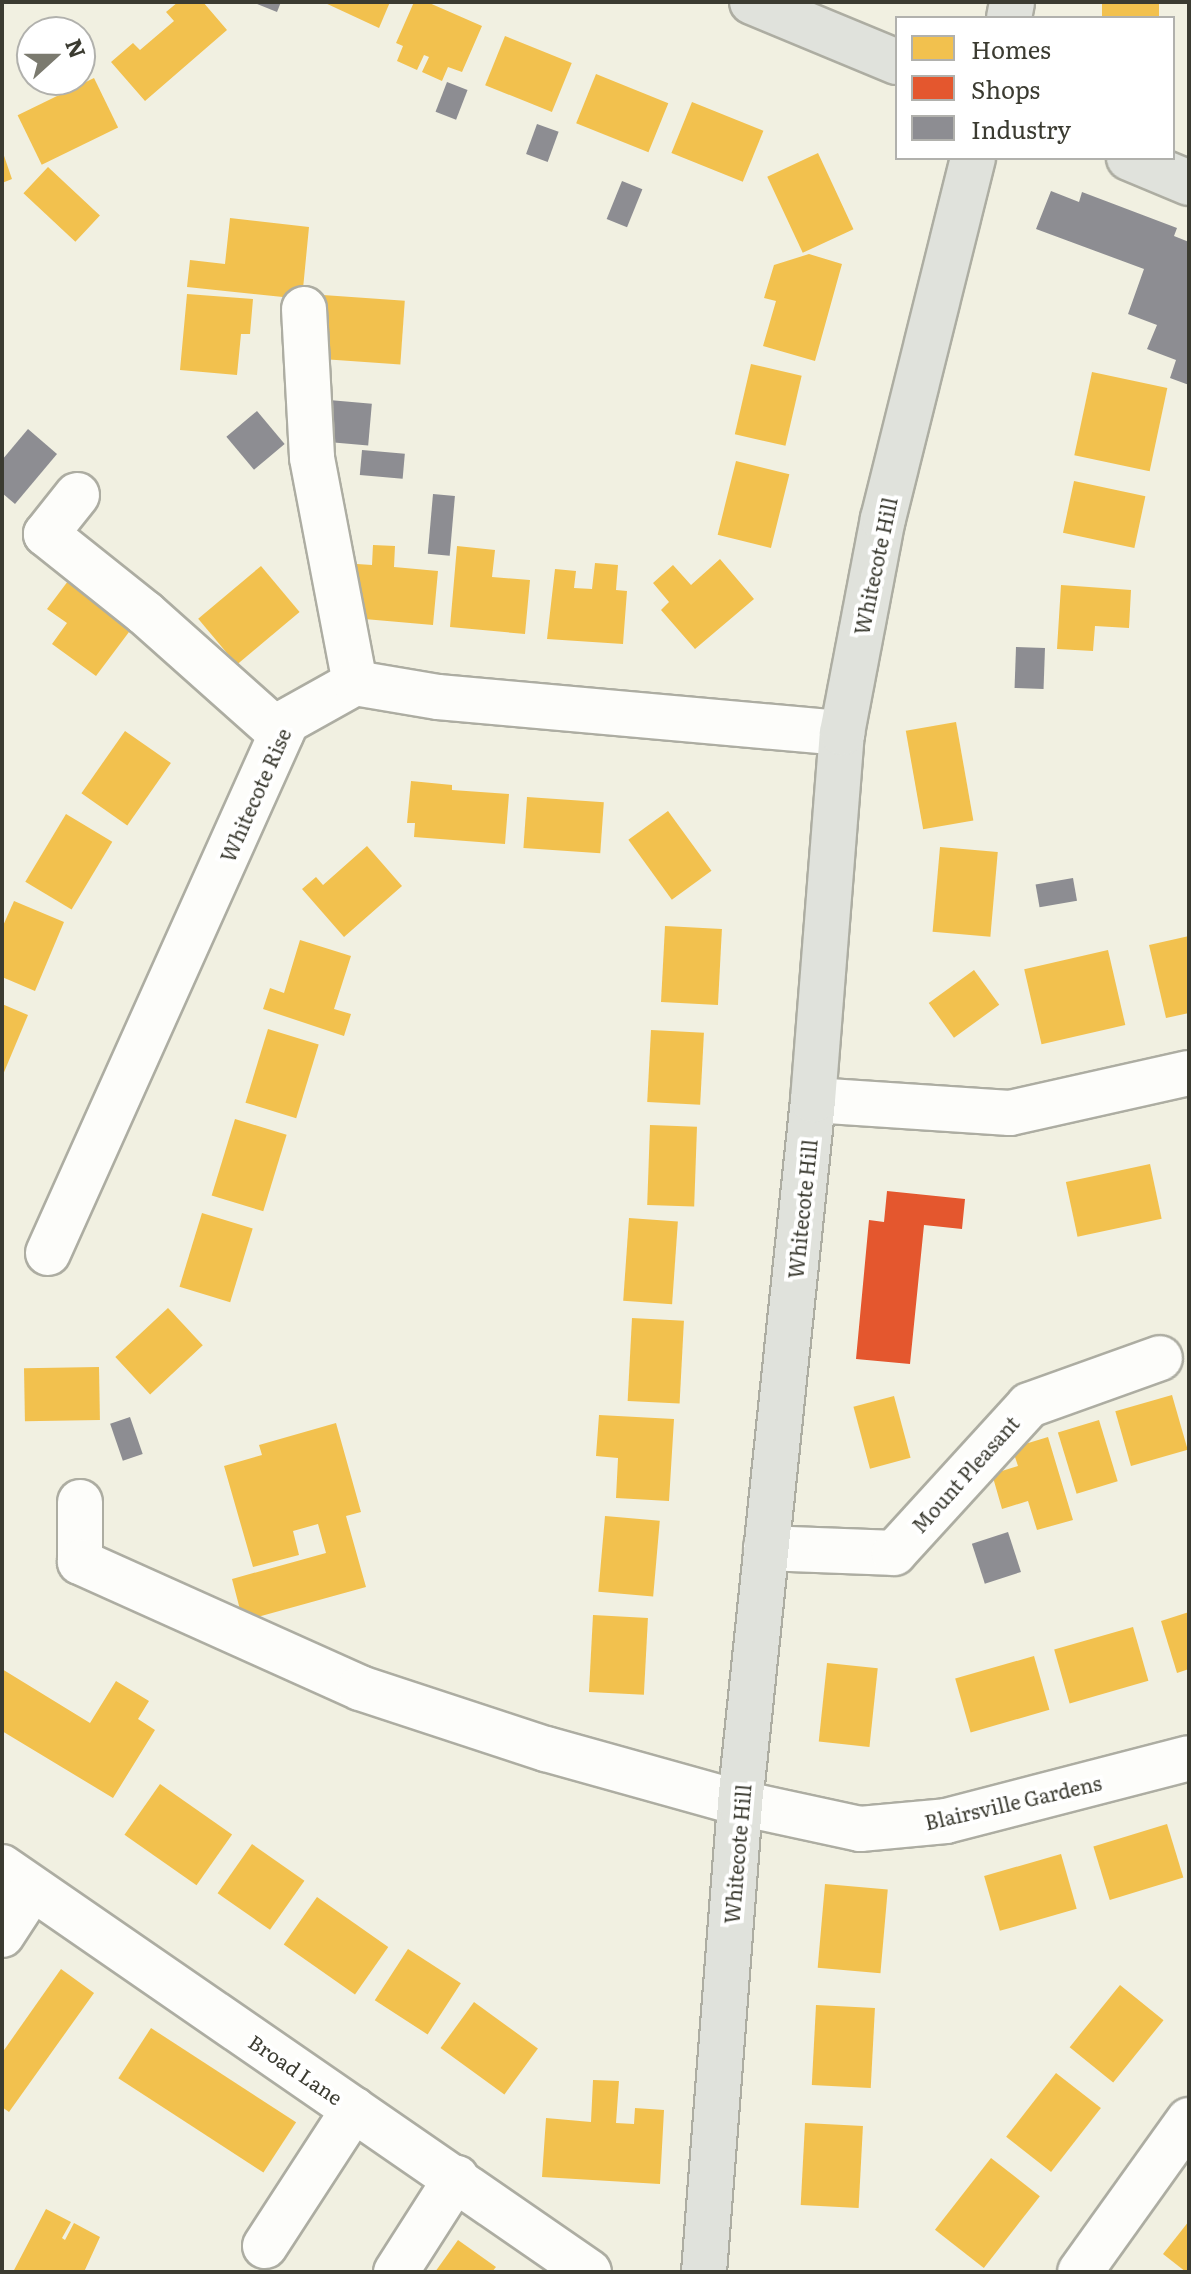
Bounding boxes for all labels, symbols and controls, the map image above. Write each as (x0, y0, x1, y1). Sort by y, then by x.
north arrow (16, 16, 96, 96)
legend (895, 16, 1175, 160)
text: Homes (971, 31, 1051, 66)
text: N (58, 33, 96, 62)
text: Shops (971, 71, 1040, 106)
text: Industry (971, 111, 1071, 146)
street label: Whitecote Hill (849, 495, 901, 637)
street label: Whitecote Rise (215, 724, 295, 866)
street label: Whitecote Hill (783, 1138, 821, 1280)
street label: Mount Pleasant (906, 1411, 1024, 1537)
street label: Blairsville Gardens (922, 1770, 1104, 1834)
street label: Whitecote Hill (719, 1783, 755, 1925)
street label: Broad Lane (245, 2029, 347, 2109)

